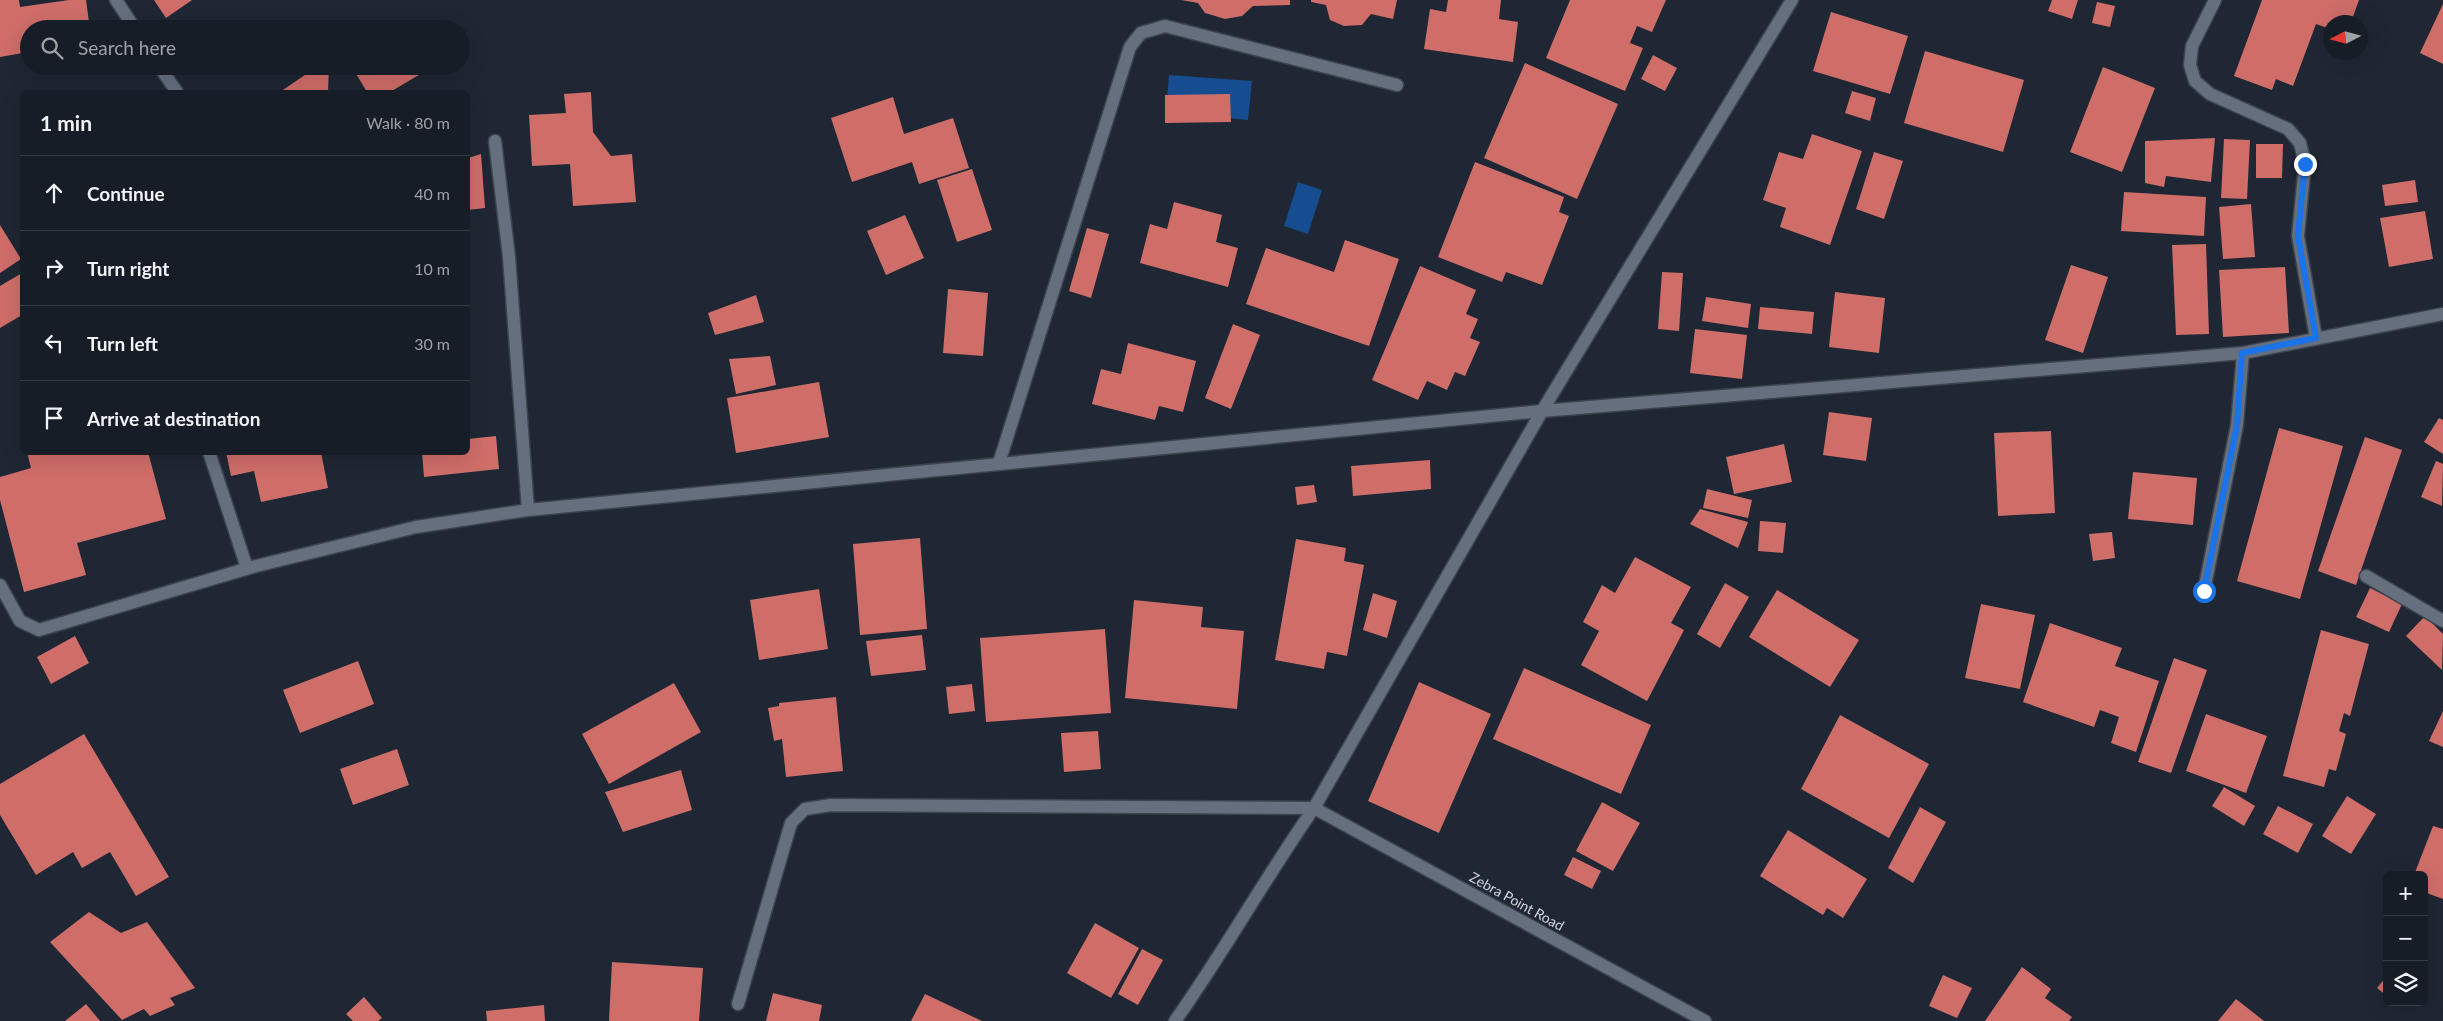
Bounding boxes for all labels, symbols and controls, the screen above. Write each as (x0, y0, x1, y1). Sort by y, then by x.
north arrow (2323, 15, 2368, 60)
search box (20, 20, 470, 75)
icon: search (38, 34, 66, 62)
text: Search here (78, 36, 176, 59)
text: 1 min (40, 110, 92, 135)
text: Walk · 80 m (366, 113, 450, 132)
route end (2294, 153, 2317, 176)
icon: ahead (40, 179, 68, 207)
text: Continue (87, 182, 165, 205)
text: 40 m (414, 184, 450, 203)
icon: right (40, 254, 68, 282)
text: Turn right (87, 257, 169, 280)
text: 10 m (414, 259, 450, 278)
icon: left (40, 329, 68, 357)
text: Turn left (87, 332, 158, 355)
text: 30 m (414, 334, 450, 353)
icon: arrive (40, 404, 68, 432)
text: Arrive at destination (87, 407, 260, 430)
route start (2193, 580, 2216, 603)
street label: Zebra Point Road (1467, 868, 1567, 934)
map controls (2383, 871, 2428, 1006)
button: + (2383, 871, 2428, 916)
button: − (2383, 916, 2428, 961)
button: layers (2383, 961, 2428, 1006)

